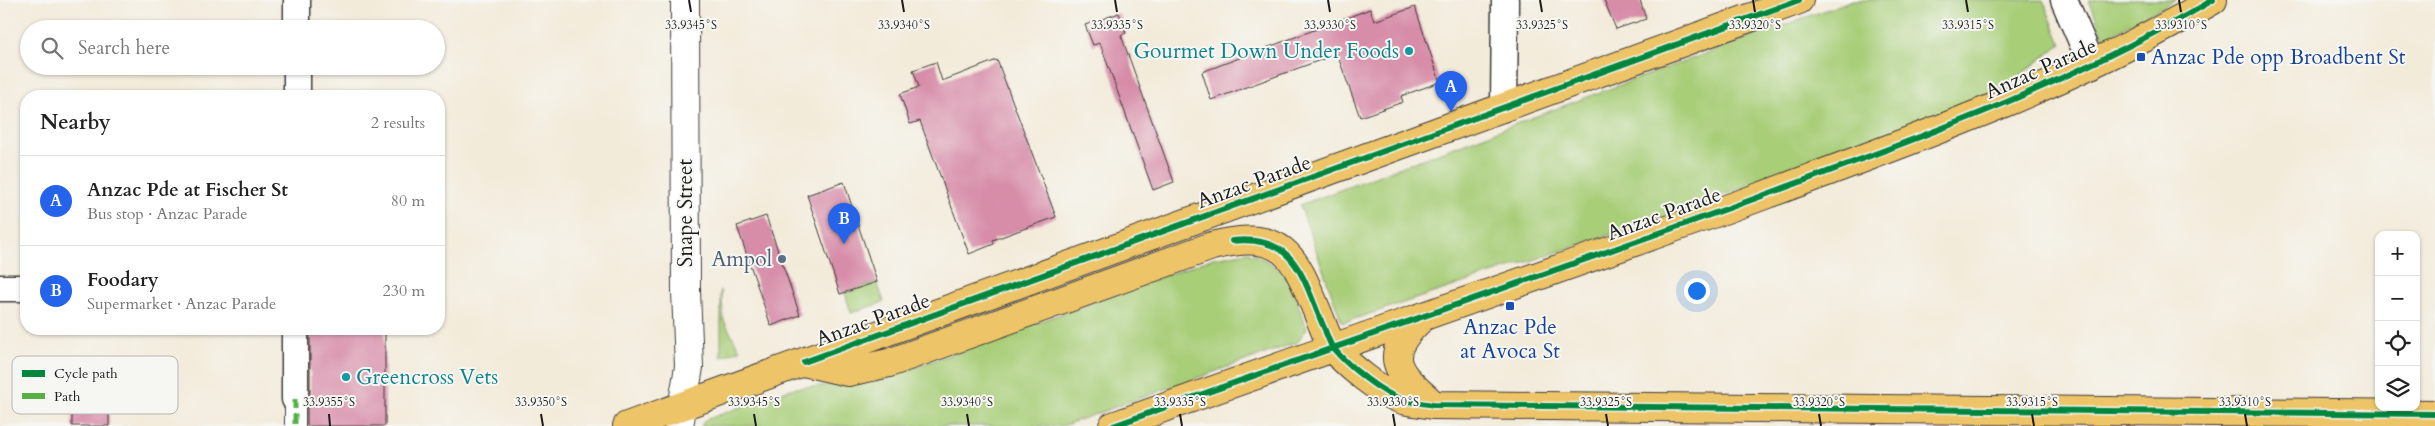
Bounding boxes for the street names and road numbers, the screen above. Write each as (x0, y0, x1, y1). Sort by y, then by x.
street label: Anzac Parade (1981, 31, 2101, 107)
street label: Anzac Parade (1193, 148, 1315, 216)
street label: Snape Street (671, 158, 700, 267)
street label: Anzac Parade (1603, 180, 1725, 248)
street label: Anzac Parade (812, 286, 934, 354)

